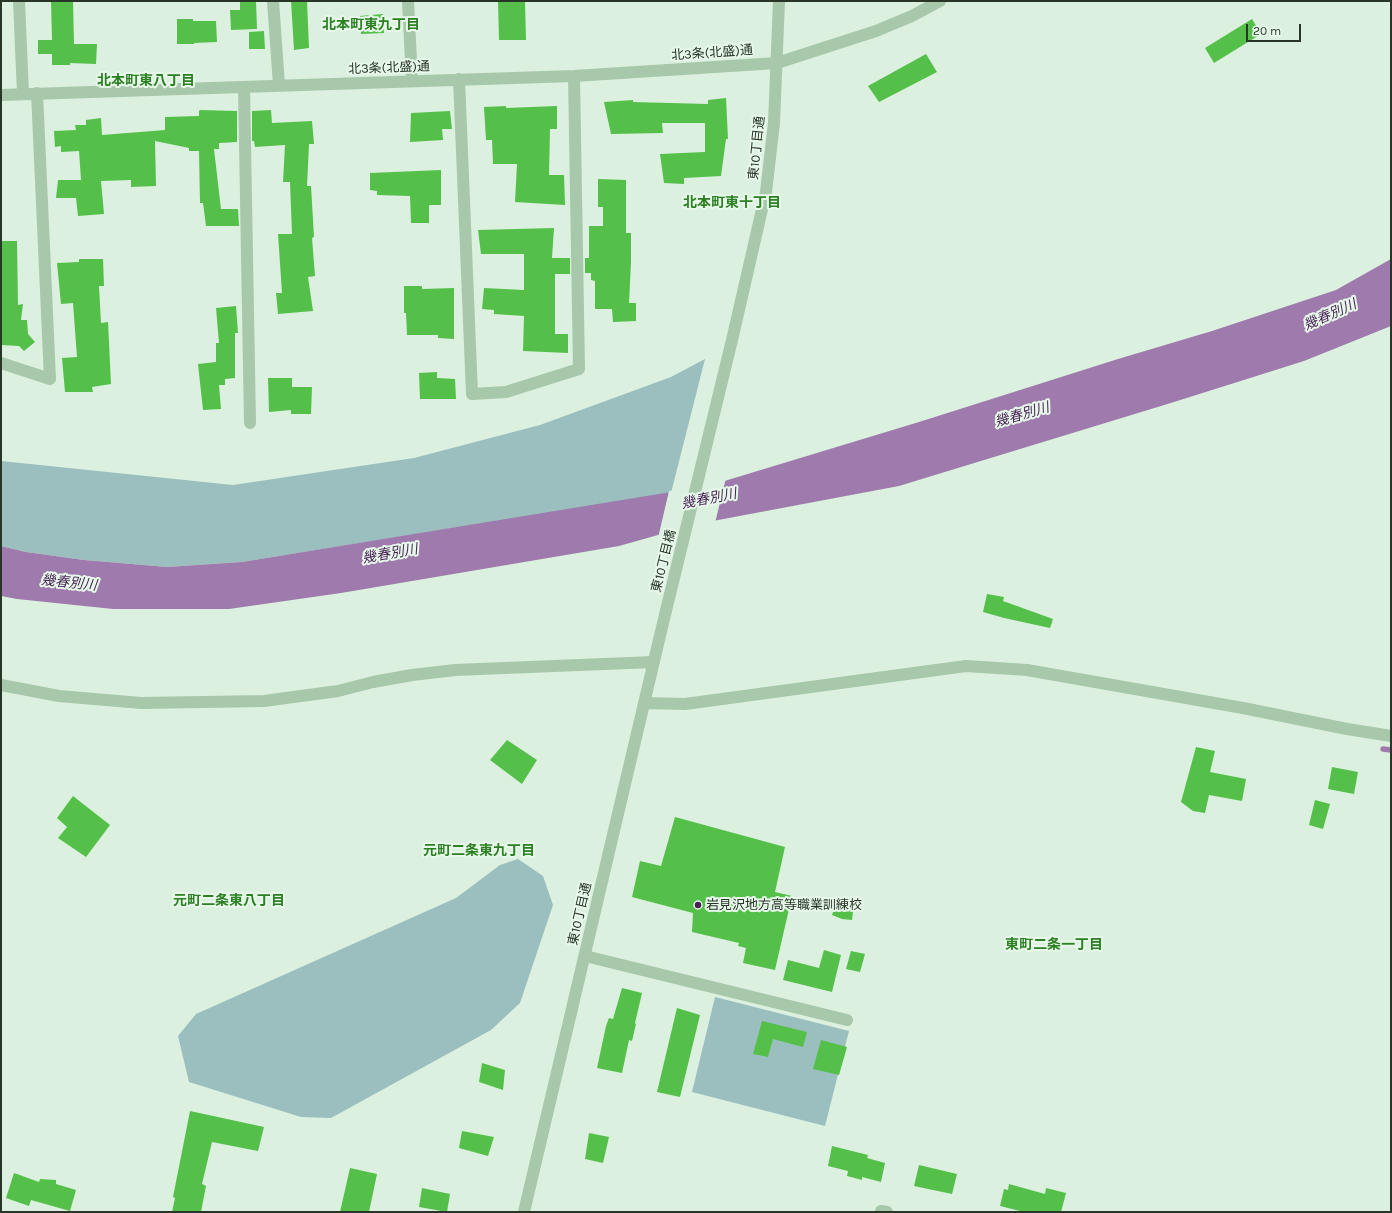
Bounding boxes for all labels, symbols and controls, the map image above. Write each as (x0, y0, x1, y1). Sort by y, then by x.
scale bar (1248, 16, 1303, 42)
district label: 北本町東九丁目 (322, 17, 420, 33)
text: 20 m (1253, 24, 1281, 38)
street label: 北3条(北盛)通 (671, 42, 753, 64)
street label: 北3条(北盛)通 (348, 59, 430, 77)
district label: 北本町東八丁目 (97, 73, 195, 89)
street label: 東10丁目通 (746, 115, 768, 181)
district label: 北本町東十丁目 (683, 195, 781, 211)
water label: 幾春別川 (1301, 296, 1359, 334)
water label: 幾春別川 (993, 399, 1051, 431)
water label: 幾春別川 (680, 485, 738, 513)
street label: 東10丁目橋 (649, 528, 679, 594)
water label: 幾春別川 (361, 541, 419, 567)
water label: 幾春別川 (40, 572, 98, 594)
district label: 元町二条東九丁目 (423, 843, 535, 859)
street label: 東10丁目通 (565, 881, 595, 947)
district label: 元町二条東八丁目 (173, 893, 285, 909)
place label: 岩見沢地方高等職業訓練校 (706, 897, 862, 913)
marker: 岩見沢地方高等職業訓練校 (693, 900, 703, 910)
district label: 東町二条一丁目 (1005, 937, 1103, 953)

